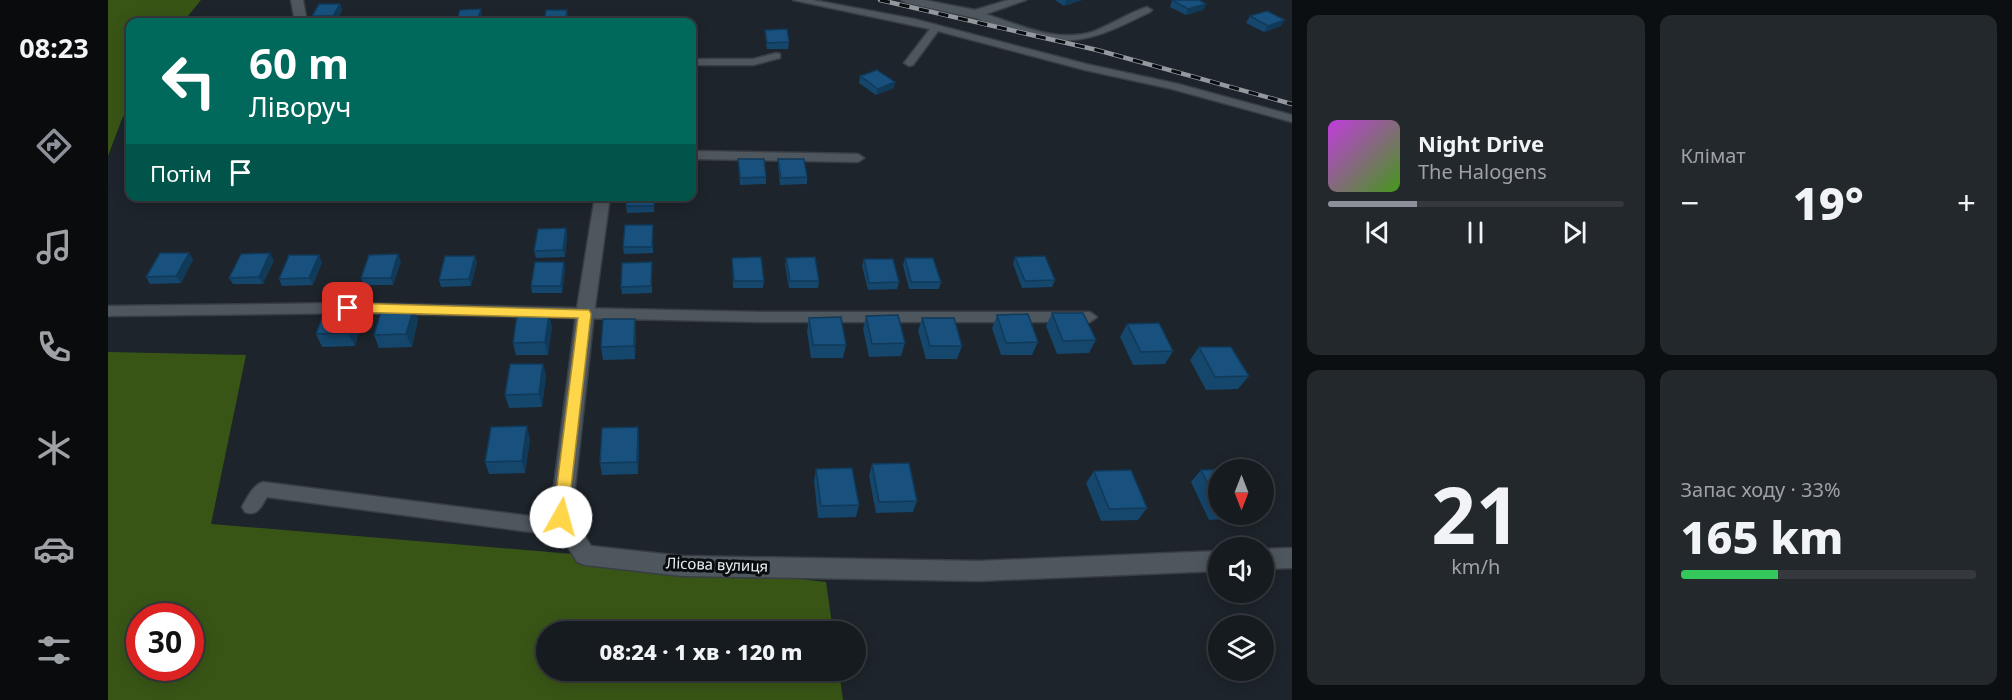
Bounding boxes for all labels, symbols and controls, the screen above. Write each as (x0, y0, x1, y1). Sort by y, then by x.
text: 08:23 (19, 29, 89, 66)
text: 60 m (249, 34, 349, 91)
icon: left (150, 42, 228, 120)
text: Ліворуч (249, 88, 351, 125)
icon: directions (33, 125, 75, 167)
text: Night Drive (1418, 128, 1544, 158)
text: Клімат (1681, 142, 1745, 169)
icon: arrive (224, 156, 257, 189)
text: Потім (150, 158, 212, 188)
text: The Halogens (1418, 158, 1547, 185)
text: 19° (1793, 172, 1864, 233)
text: − (1681, 180, 1699, 225)
text: + (1957, 180, 1976, 225)
icon: previous (1361, 216, 1394, 249)
icon: pause (1459, 216, 1492, 249)
icon: next (1558, 216, 1591, 249)
icon: music (33, 226, 75, 268)
pin (322, 282, 373, 333)
icon: arrive (331, 291, 364, 324)
icon: phone (33, 326, 75, 368)
icon: climate (33, 427, 75, 469)
north arrow (1208, 459, 1274, 525)
map controls (1208, 459, 1274, 681)
text: 21 (1431, 461, 1520, 567)
text: Запас ходу · 33% (1681, 476, 1841, 503)
position arrow (529, 485, 593, 549)
text: 165 km (1681, 506, 1843, 567)
icon: car (33, 528, 75, 570)
button: sound (1208, 537, 1274, 603)
street label: Лісова вулиця (666, 552, 769, 576)
text: km/h (1451, 553, 1500, 580)
speed limit sign: 30 (126, 603, 204, 681)
button: layers (1208, 615, 1274, 681)
icon: filters (33, 629, 75, 671)
text: 08:24 · 1 хв · 120 m (600, 636, 803, 666)

